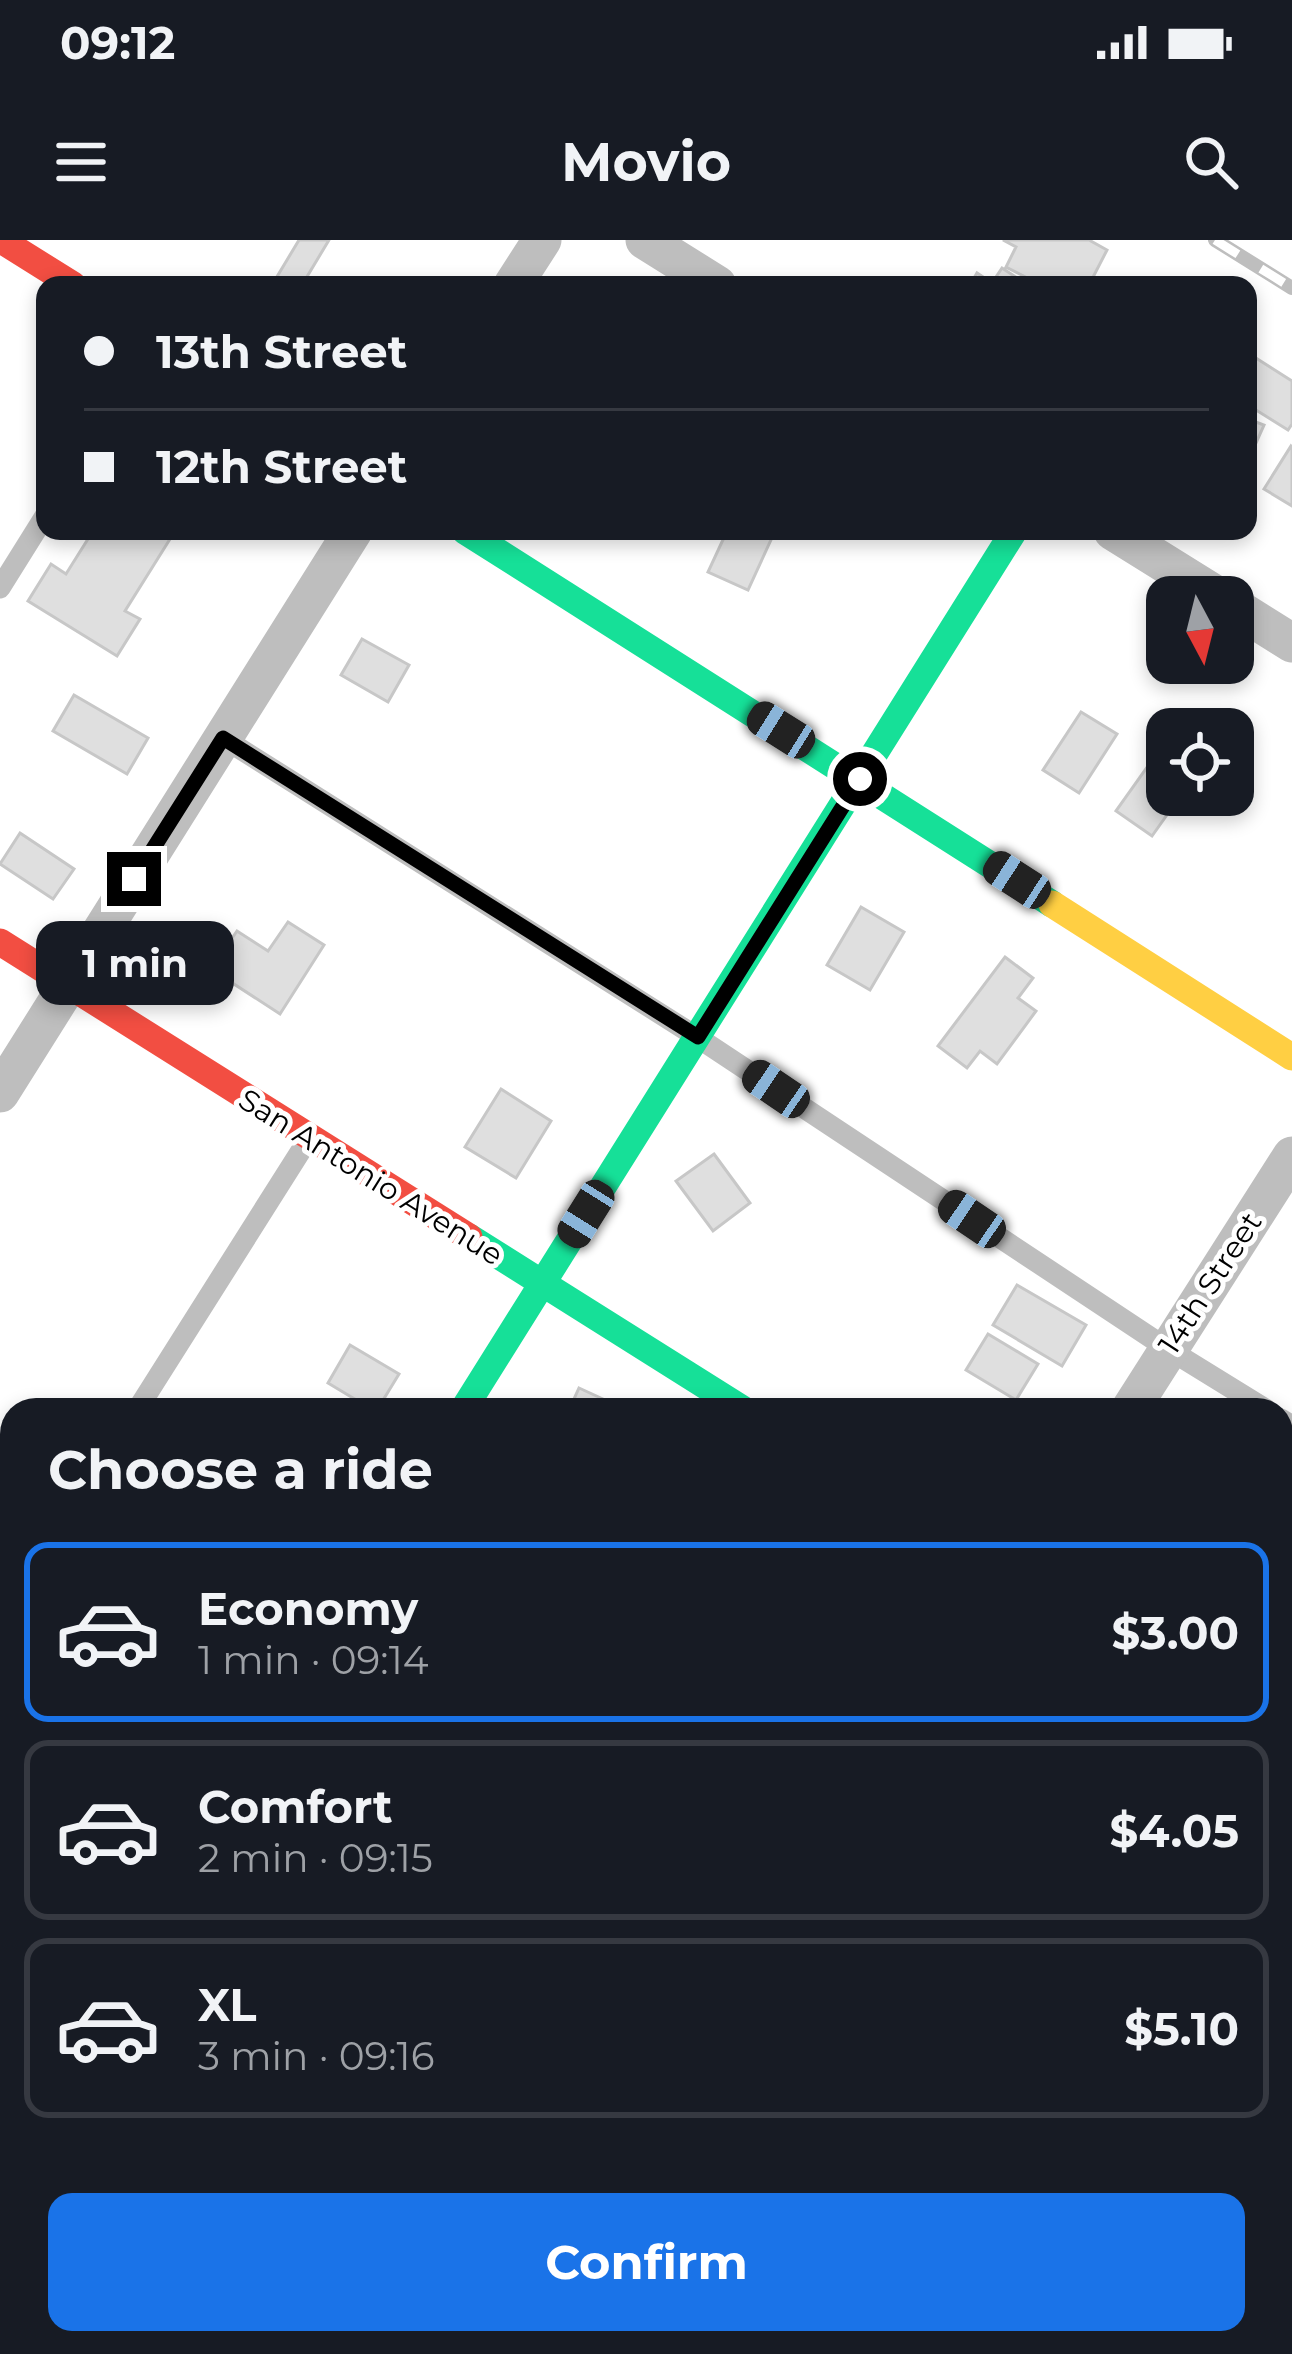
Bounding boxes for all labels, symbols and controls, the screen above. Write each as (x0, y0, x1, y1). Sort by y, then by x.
text: 09:12 (60, 15, 175, 70)
icon: menu (48, 129, 114, 195)
text: Movio (561, 129, 731, 195)
icon: search (1178, 129, 1244, 195)
text: 13th Street (156, 324, 407, 379)
text: 12th Street (156, 439, 407, 494)
north arrow (1146, 576, 1254, 684)
map controls (1146, 576, 1254, 816)
car (741, 696, 821, 764)
button: locate (1146, 708, 1254, 816)
route start (833, 752, 887, 806)
car (977, 845, 1057, 915)
route end (107, 852, 161, 906)
callout: 1 min (35, 921, 233, 1005)
text: 1 min (82, 939, 188, 987)
car (736, 1054, 816, 1124)
street label: San Antonio Avenue (232, 1081, 510, 1273)
car (552, 1174, 620, 1254)
car (932, 1184, 1012, 1254)
street label: 14th Street (1150, 1205, 1270, 1361)
text: Choose a ride (48, 1437, 433, 1503)
icon: car (54, 1578, 162, 1686)
text: Economy (198, 1581, 418, 1636)
text: $3.00 (1112, 1605, 1239, 1660)
text: 1 min · 09:14 (198, 1636, 429, 1684)
icon: car (54, 1776, 162, 1884)
text: Comfort (198, 1779, 393, 1834)
text: $4.05 (1109, 1803, 1239, 1858)
text: 2 min · 09:15 (198, 1834, 433, 1882)
icon: car (54, 1974, 162, 2082)
text: XL (198, 1977, 256, 2032)
text: $5.10 (1124, 2001, 1239, 2056)
text: 3 min · 09:16 (198, 2032, 434, 2080)
button: Confirm (48, 2193, 1245, 2331)

